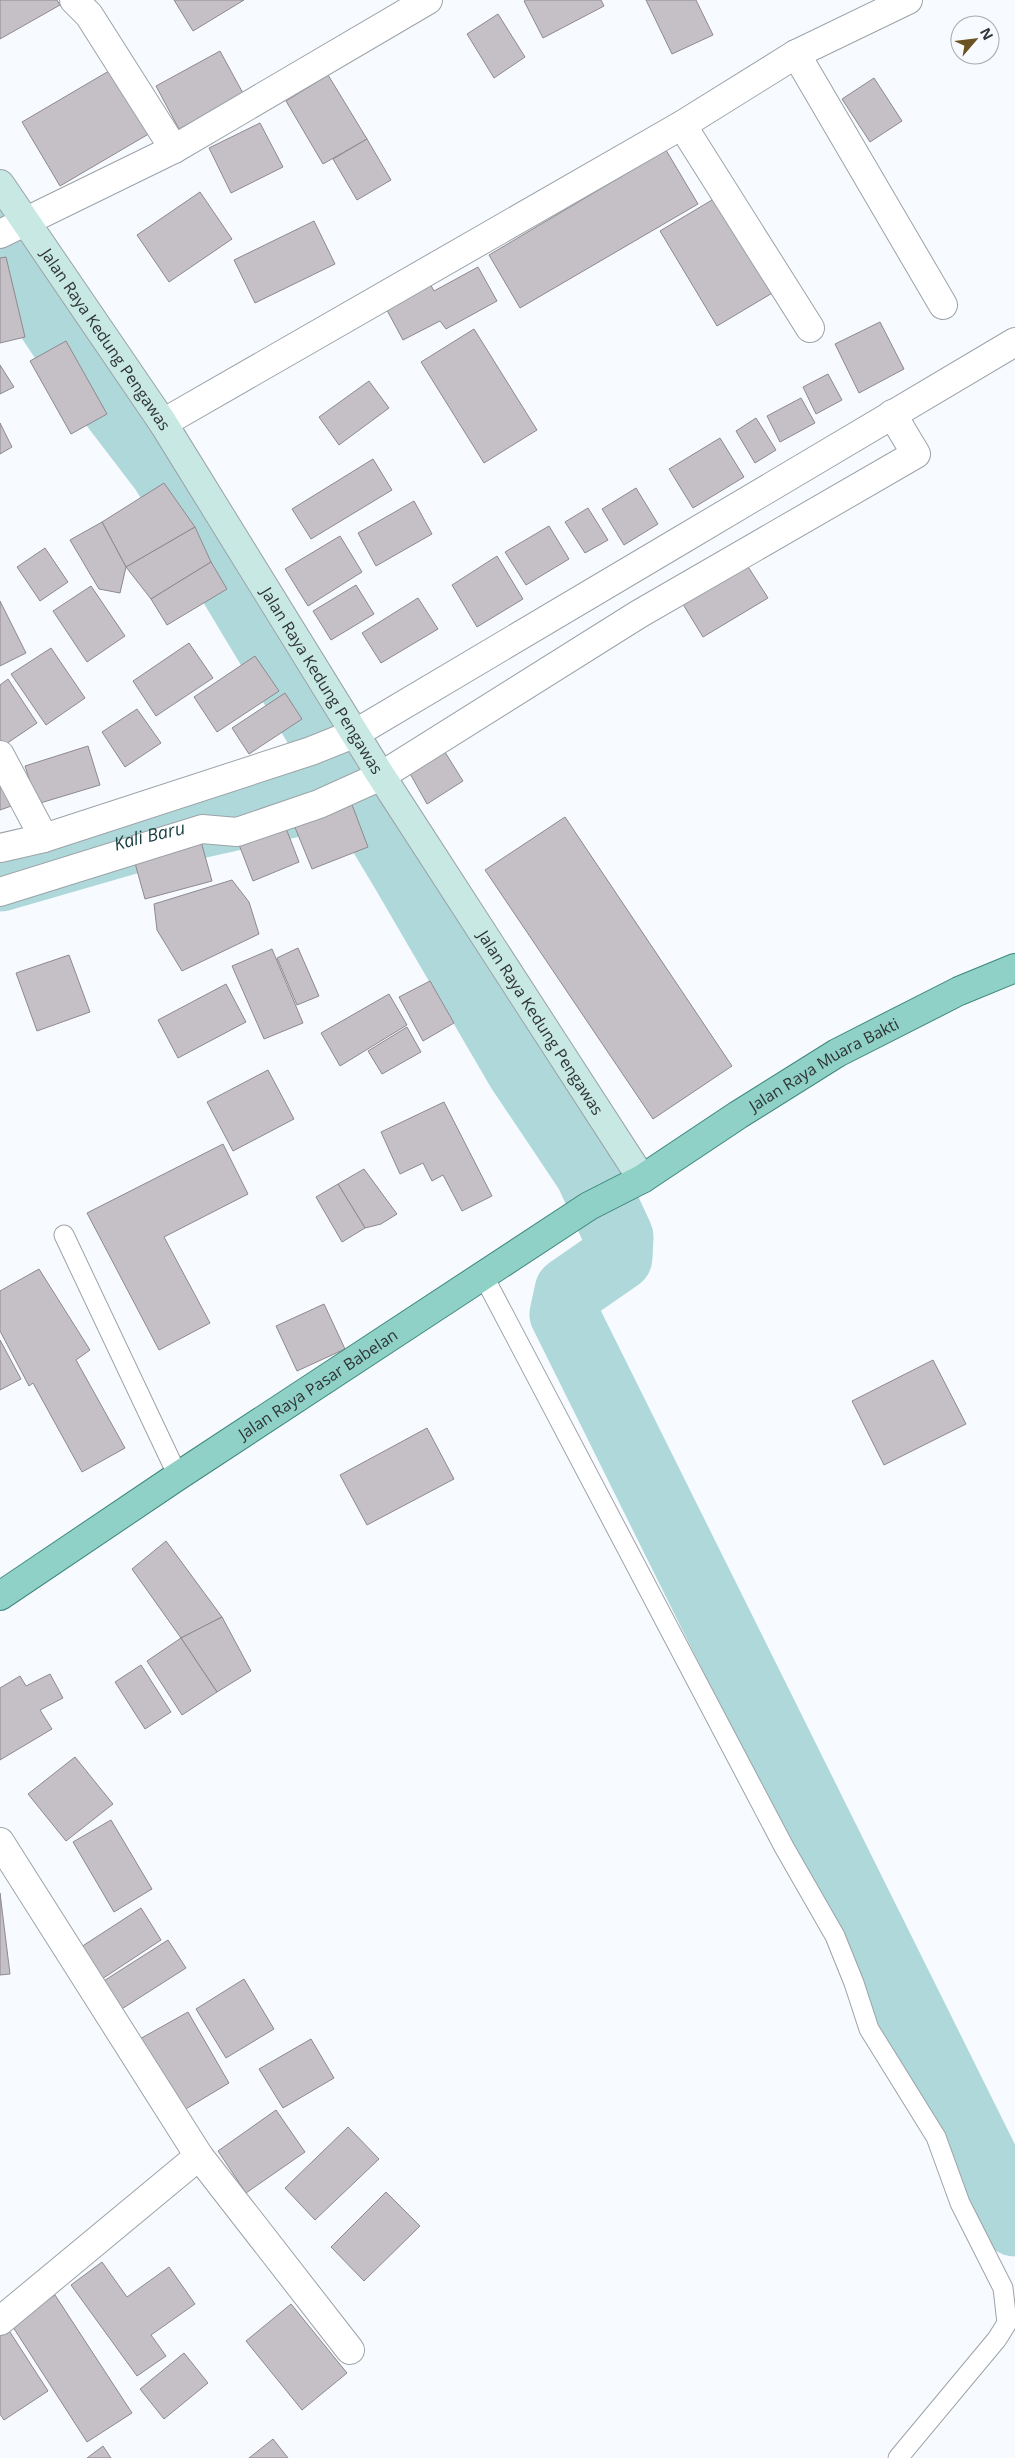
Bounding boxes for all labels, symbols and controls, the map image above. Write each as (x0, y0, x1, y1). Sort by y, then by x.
north arrow (950, 15, 1000, 65)
text: N (976, 24, 998, 43)
street label: Jalan Raya Kedung Pengawas (35, 242, 176, 434)
street label: Jalan Raya Kedung Pengawas (255, 581, 388, 778)
water label: Kali Baru (111, 815, 187, 856)
street label: Jalan Raya Kedung Pengawas (472, 924, 609, 1119)
street label: Jalan Raya Muara Bakti (743, 1012, 903, 1118)
street label: Jalan Raya Pasar Babelan (232, 1324, 402, 1446)

